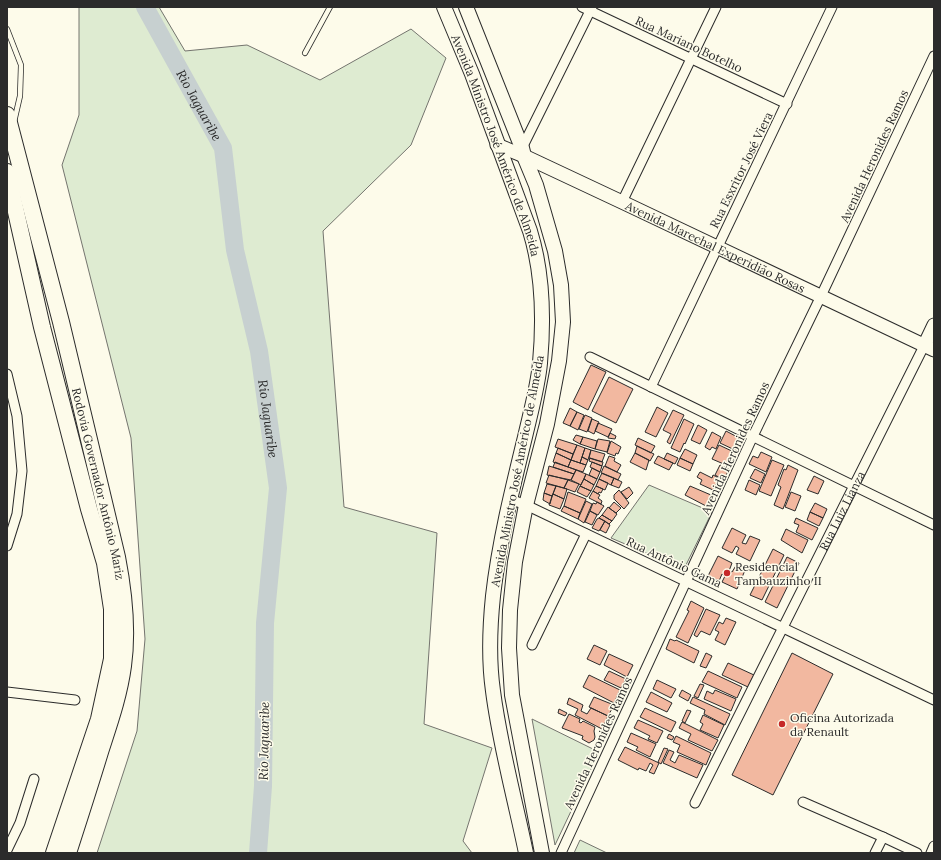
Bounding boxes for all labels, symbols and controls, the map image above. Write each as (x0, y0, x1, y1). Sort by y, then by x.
street label: Rua Mariano Botelho (633, 13, 745, 75)
street label: Avenida Ministro José Américo de Almeida (448, 31, 544, 258)
water label: Rio Jaguaribe (173, 66, 226, 144)
street label: Avenida Heronides Ramos (836, 87, 912, 226)
street label: Rua Esxritor José Viera (706, 109, 776, 231)
street label: Avenida Marechal Experidião Rosas (623, 197, 808, 296)
street label: Avenida Ministro José Américo de Almeida (487, 354, 547, 589)
water label: Rio Jaguaribe (255, 379, 282, 459)
street label: Avenida Heronides Ramos (697, 379, 773, 518)
street label: Rodovia Governador Antônio Mariz (69, 386, 128, 581)
street label: Rua Luiz Lianza (815, 468, 868, 553)
street label: Rua Antônio Gama (624, 533, 724, 591)
place label: Residencial Tambauzinho II (735, 559, 822, 588)
marker: Residencial Tambauzinho II (722, 568, 732, 578)
street label: Avenida Heronides Ramos (560, 674, 636, 813)
water label: Rio Jaguaribe (255, 701, 273, 781)
place label: Oficina Autorizada da Renault (790, 710, 894, 739)
marker: Oficina Autorizada da Renault (777, 719, 787, 729)

